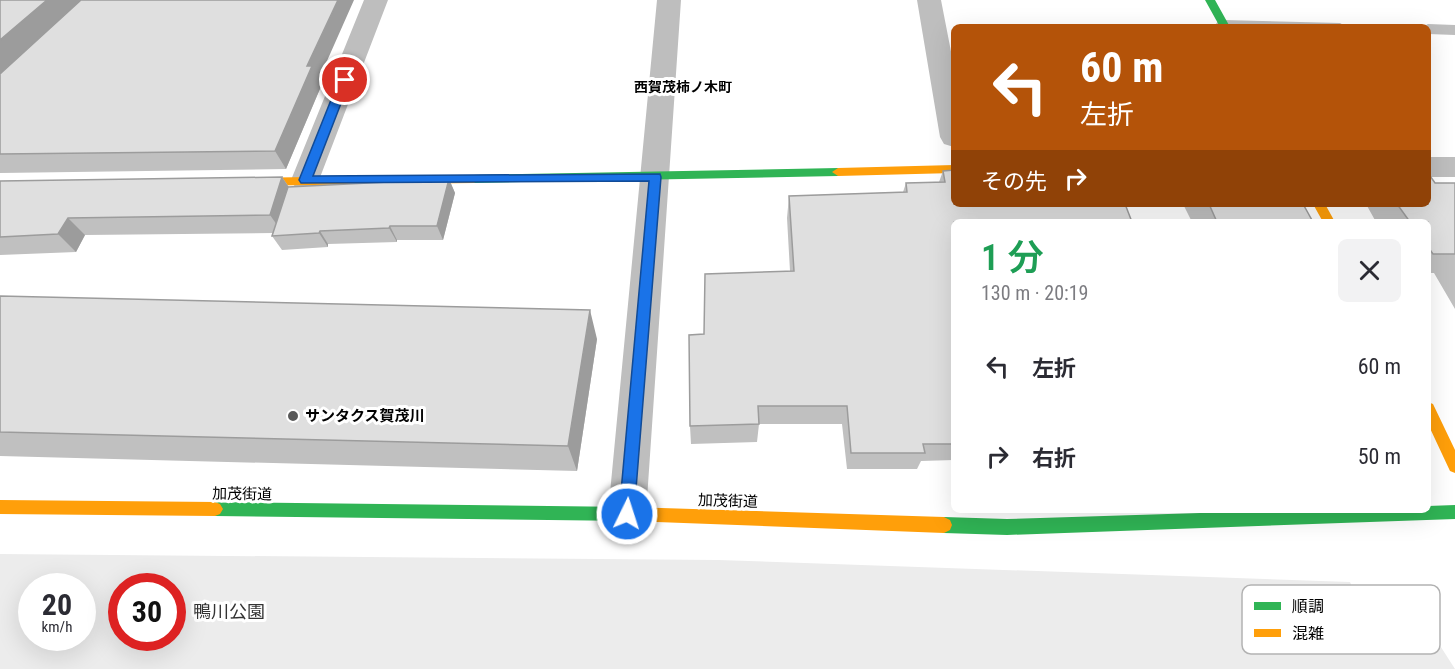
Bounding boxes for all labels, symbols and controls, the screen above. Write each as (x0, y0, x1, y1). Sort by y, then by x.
text: 60 m (1080, 43, 1163, 92)
icon: left (981, 48, 1059, 126)
pin (319, 54, 370, 105)
icon: arrive (328, 63, 361, 96)
district label: 西賀茂柿ノ木町 (634, 79, 732, 95)
text: 左折 (1080, 99, 1134, 131)
icon: right (1059, 162, 1092, 195)
text: その先 (981, 169, 1047, 194)
text: 1 分 (981, 237, 1043, 279)
button: close (1338, 239, 1401, 302)
text: 130 m · 20:19 (981, 281, 1088, 305)
icon: left (981, 350, 1014, 383)
text: 60 m (1358, 354, 1401, 379)
text: 左折 (1032, 356, 1076, 381)
place label: サンタクス賀茂川 (305, 407, 425, 425)
marker: サンタクス賀茂川 (286, 409, 300, 423)
icon: right (981, 440, 1014, 473)
text: 50 m (1358, 444, 1401, 469)
text: 右折 (1032, 446, 1076, 471)
position arrow (595, 482, 659, 546)
street label: 加茂街道 (212, 484, 272, 504)
street label: 加茂街道 (698, 491, 758, 511)
speed limit sign: 30 (108, 573, 186, 651)
legend (1242, 585, 1440, 654)
text: 20 (42, 587, 72, 622)
text: 順調 (1292, 597, 1324, 616)
park label: 鴨川公園 (193, 601, 265, 622)
text: km/h (42, 618, 72, 636)
text: 混雑 (1292, 624, 1324, 643)

